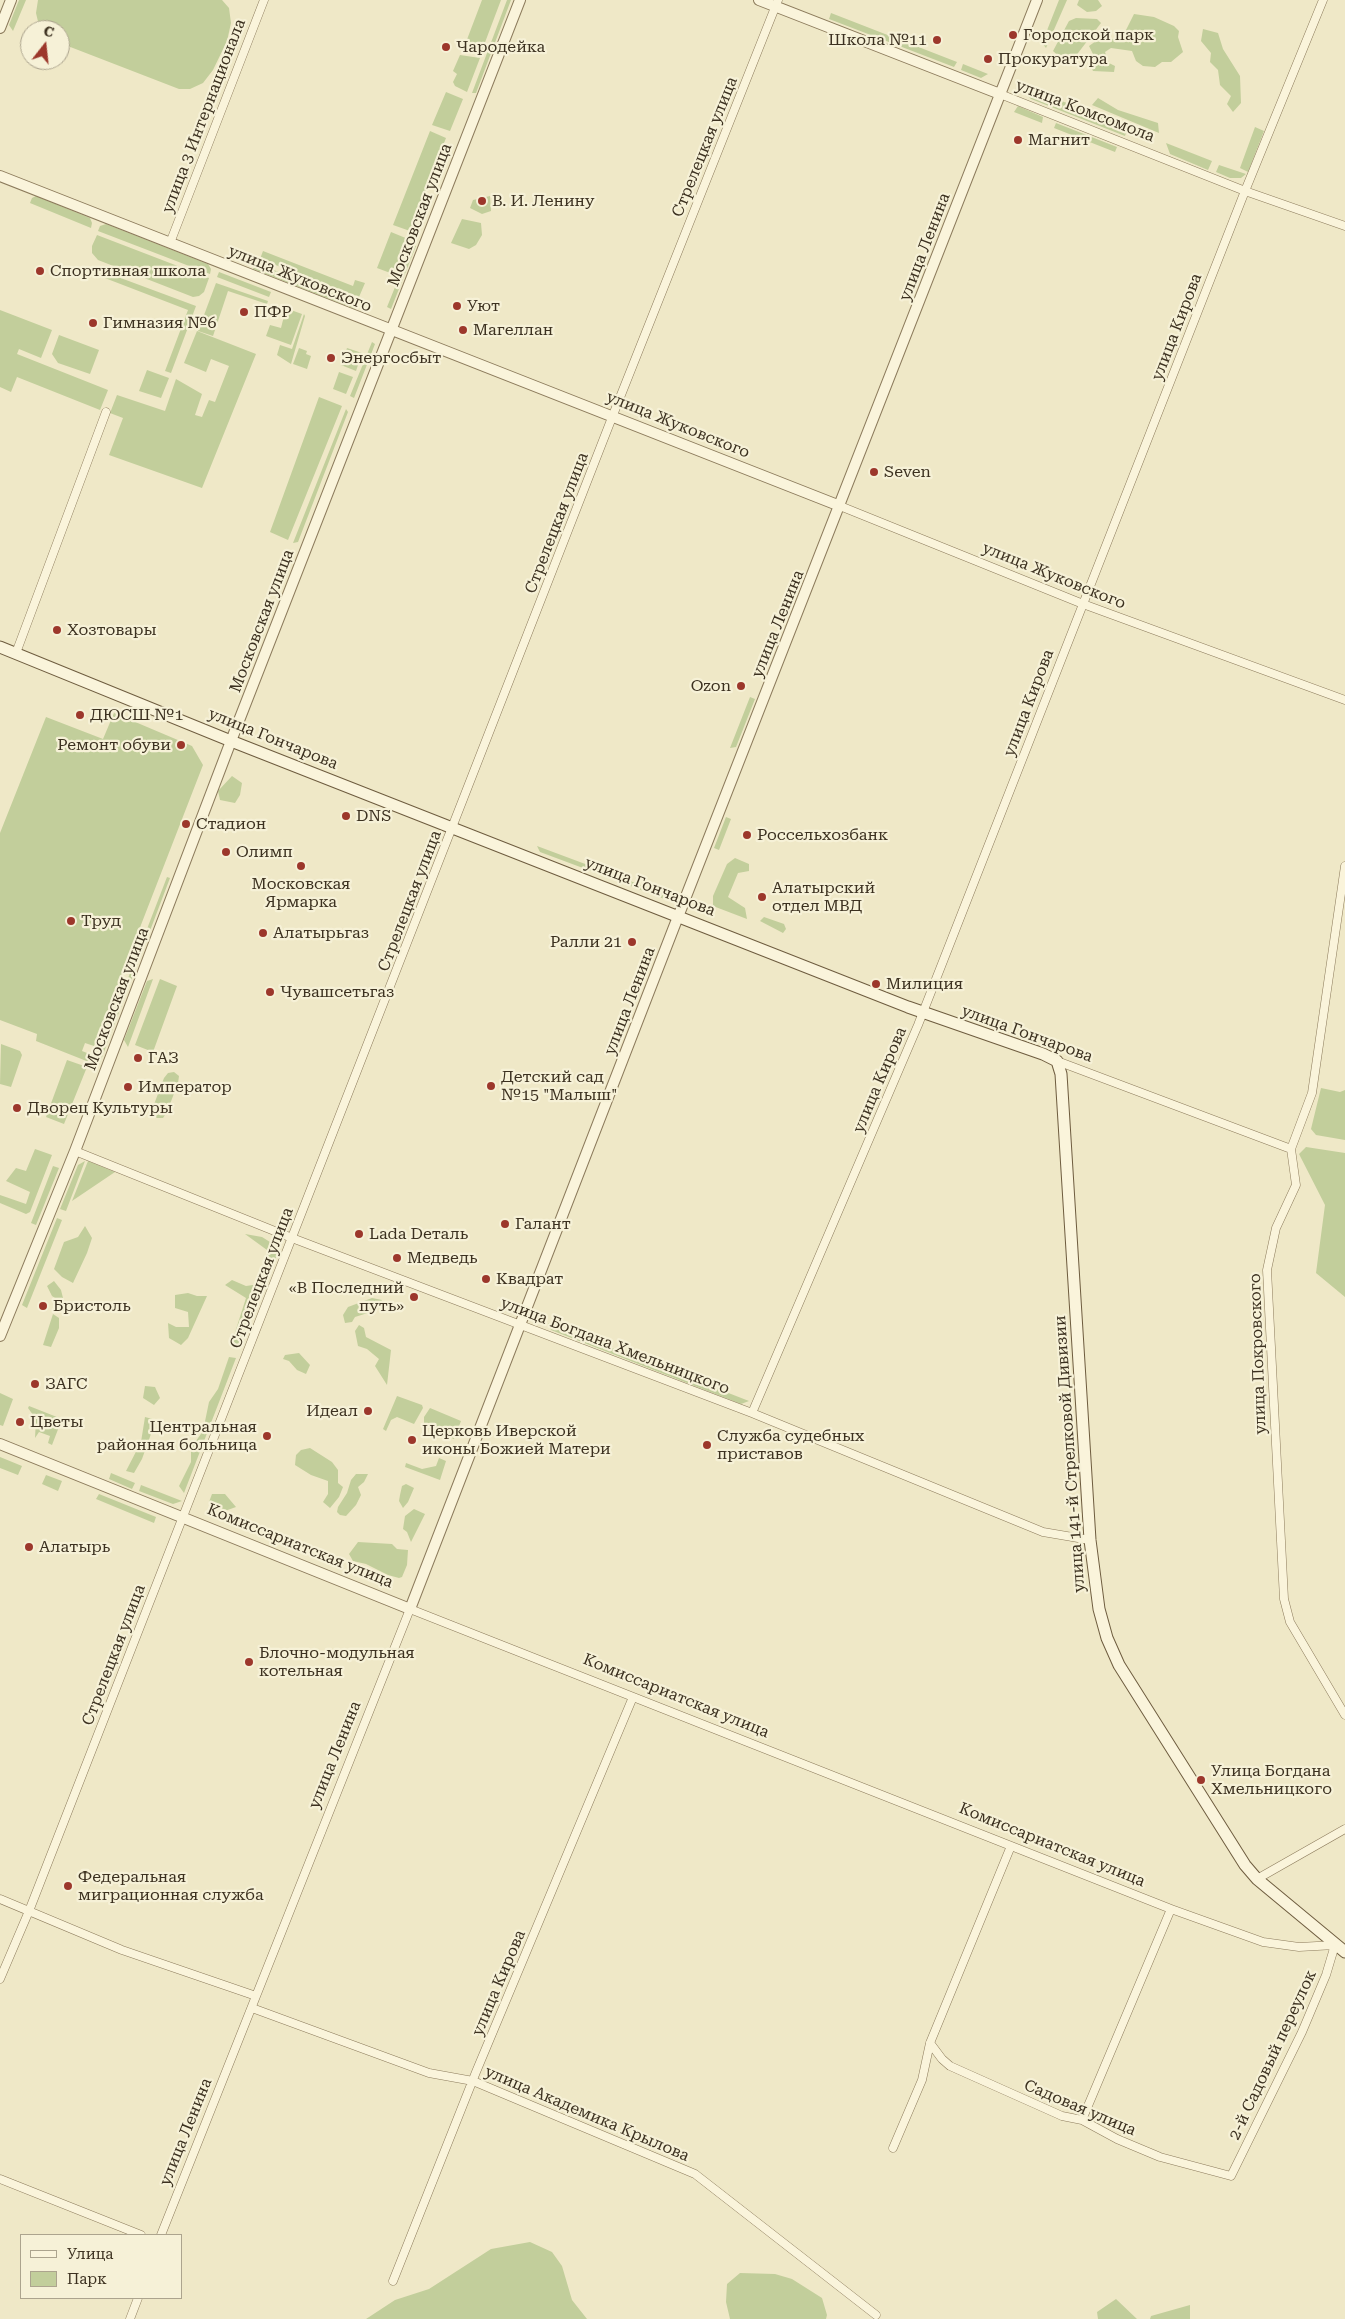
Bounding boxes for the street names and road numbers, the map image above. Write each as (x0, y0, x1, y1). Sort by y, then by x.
street label: улица 3 Интернационала (158, 16, 250, 216)
street label: Стрелецкая улица (668, 74, 742, 220)
street label: улица Комсомола (1013, 76, 1157, 146)
street label: Московская улица (384, 141, 456, 289)
street label: улица Ленина (896, 190, 954, 304)
street label: улица Жуковского (225, 241, 375, 317)
street label: улица Кирова (1148, 271, 1206, 383)
street label: улица Жуковского (603, 387, 753, 463)
street label: Стрелецкая улица (521, 450, 593, 596)
street label: улица Жуковского (979, 538, 1129, 614)
street label: Московская улица (226, 547, 298, 695)
street label: улица Ленина (748, 567, 808, 681)
street label: улица Кирова (1000, 647, 1058, 759)
street label: улица Гончарова (205, 704, 341, 774)
street label: Стрелецкая улица (374, 828, 446, 974)
street label: улица Гончарова (582, 853, 718, 921)
street label: Московская улица (81, 925, 153, 1073)
street label: улица Ленина (601, 944, 659, 1058)
street label: улица Гончарова (959, 1001, 1095, 1067)
street label: улица Кирова (849, 1024, 911, 1136)
street label: Стрелецкая улица (226, 1205, 298, 1351)
street label: улица Покровского (1246, 1273, 1270, 1435)
street label: улица Богдана Хмельницкого (498, 1293, 732, 1399)
street label: улица 141-й Стрелковой Дивизии (1051, 1315, 1089, 1593)
street label: Комиссариатская улица (204, 1500, 396, 1592)
street label: Стрелецкая улица (78, 1582, 150, 1728)
street label: Комиссариатская улица (580, 1650, 772, 1742)
street label: улица Ленина (305, 1698, 365, 1812)
street label: Комиссариатская улица (956, 1799, 1148, 1891)
street label: улица Кирова (468, 1927, 530, 2039)
street label: 2-й Садовый переулок (1225, 1967, 1321, 2143)
street label: улица Академика Крылова (482, 2062, 692, 2166)
street label: улица Ленина (156, 2075, 216, 2189)
street label: Садовая улица (1021, 2076, 1139, 2140)

